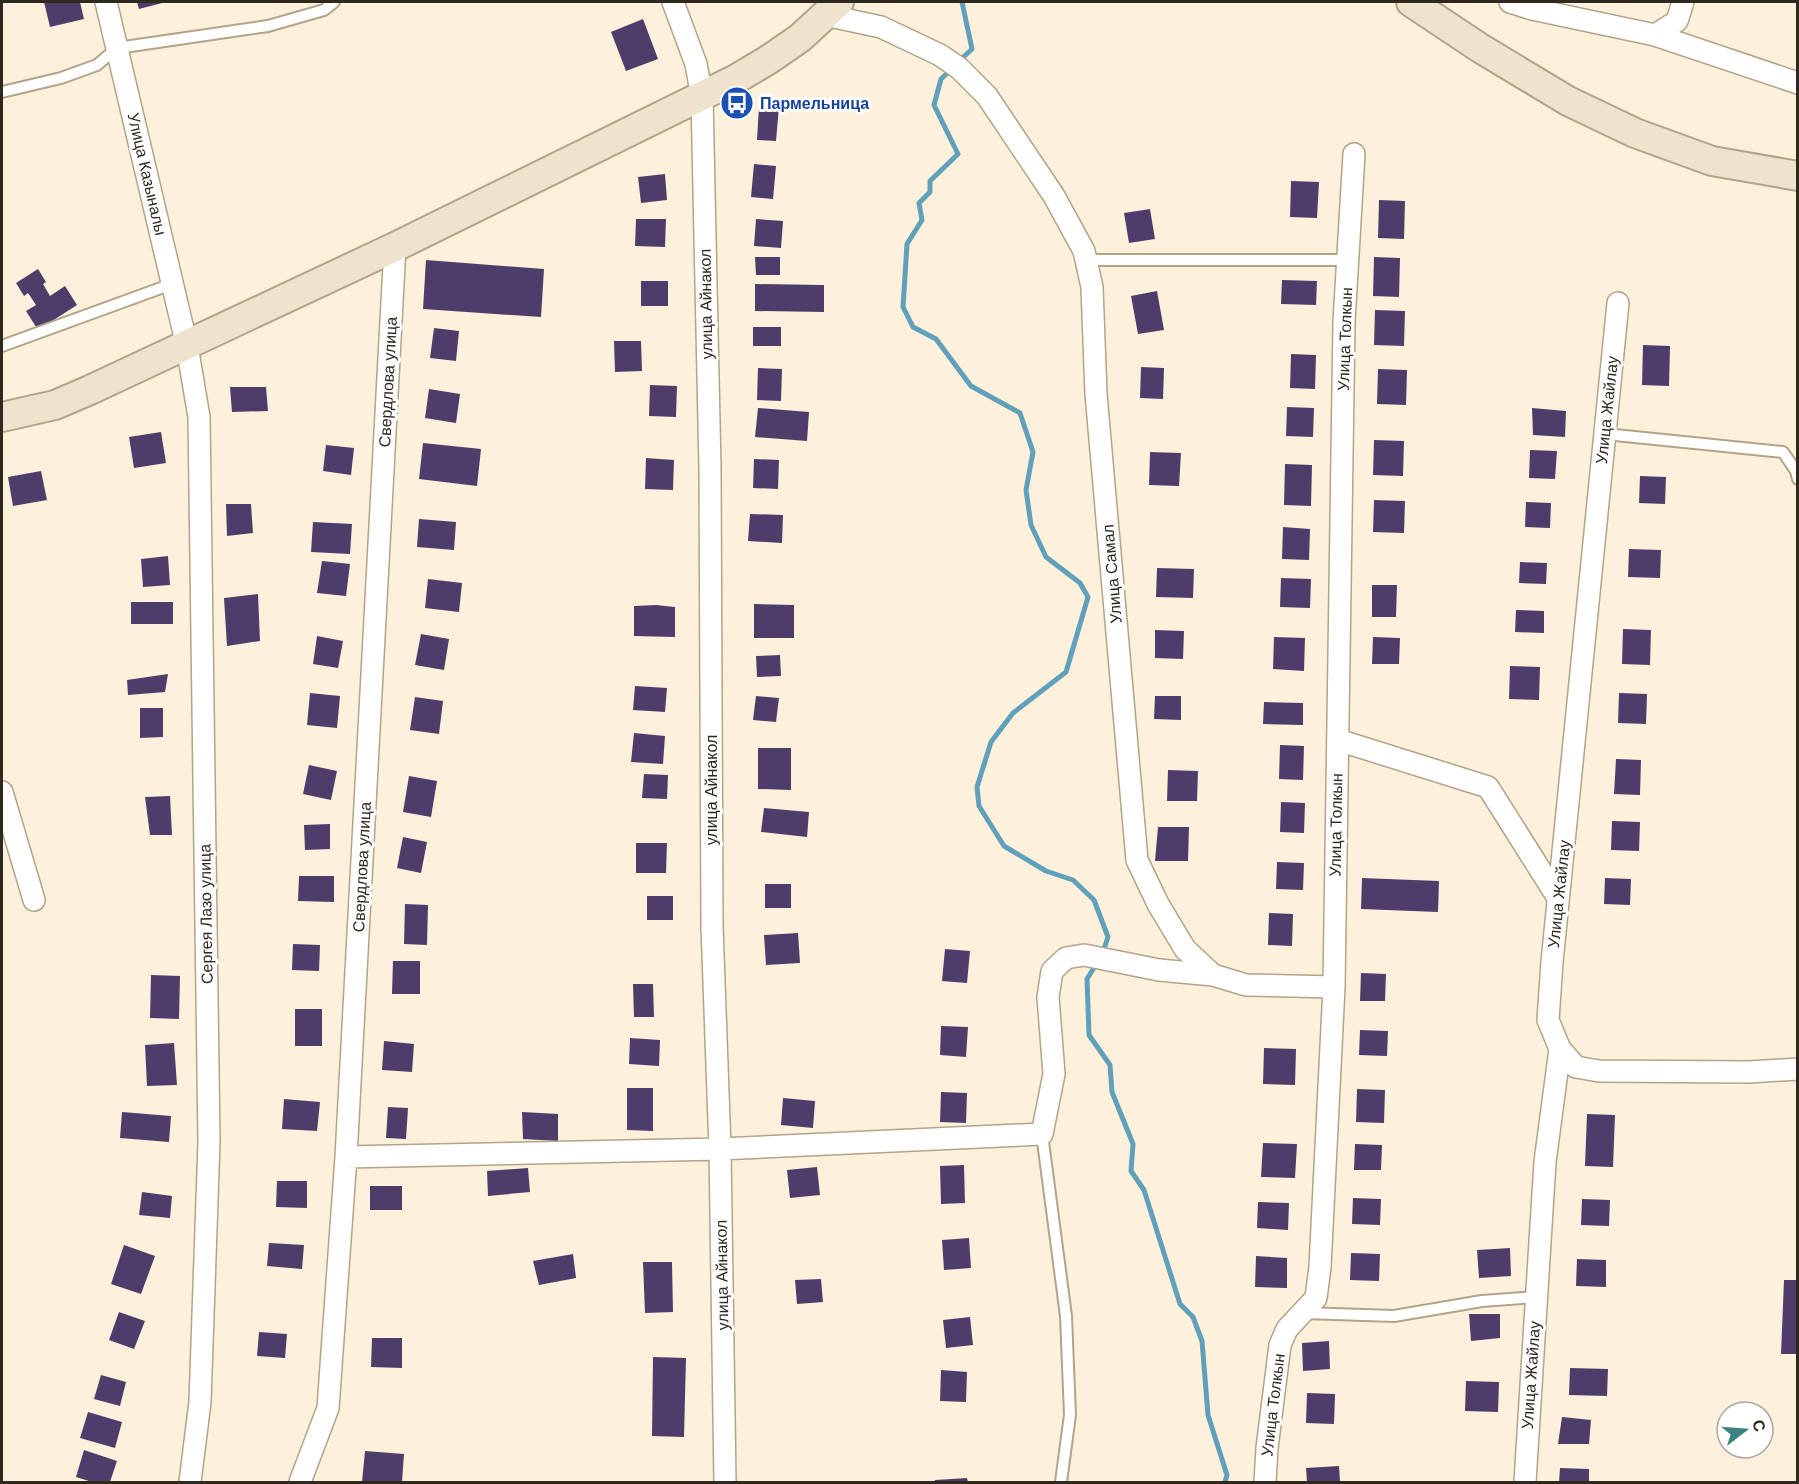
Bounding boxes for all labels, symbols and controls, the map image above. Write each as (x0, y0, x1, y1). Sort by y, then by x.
bus stop icon: Пармельница (719, 85, 755, 121)
place label: Пармельница (760, 93, 869, 114)
street label: Улица Казыналы (123, 111, 171, 237)
street label: улица Айнакол (695, 248, 717, 360)
street label: Улица Толкын (1333, 287, 1357, 391)
street label: Свердлова улица (374, 316, 402, 448)
street label: Улица Жайлау (1591, 355, 1623, 465)
street label: Улица Самал (1097, 523, 1127, 625)
street label: улица Айнакол (701, 735, 722, 845)
street label: Улица Толкын (1325, 773, 1347, 877)
street label: Свердлова улица (348, 801, 376, 933)
street label: Улица Жайлау (1543, 839, 1575, 949)
street label: Сергея Лазо улица (194, 844, 218, 984)
street label: улица Айнакол (711, 1219, 733, 1331)
street label: Улица Жайлау (1517, 1320, 1545, 1430)
street label: Улица Толкын (1256, 1352, 1290, 1458)
north arrow (1715, 1400, 1775, 1460)
text: С (1747, 1417, 1771, 1435)

